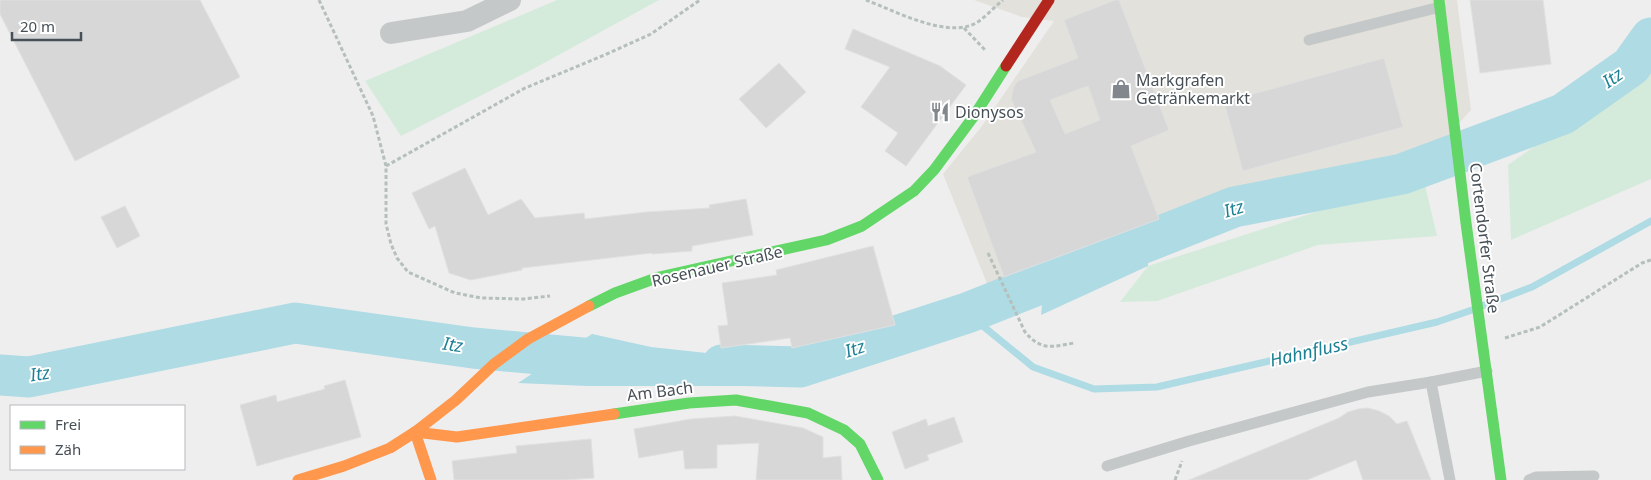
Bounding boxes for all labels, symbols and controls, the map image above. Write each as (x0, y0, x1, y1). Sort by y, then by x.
scale bar (12, 10, 81, 42)
text: 20 m (20, 16, 55, 36)
water label: Itz (1597, 62, 1627, 93)
place label: Markgrafen Getränkemarkt (1136, 69, 1250, 109)
shop icon: Markgrafen Getränkemarkt (1110, 78, 1132, 100)
restaurant icon: Dionysos (929, 101, 951, 123)
place label: Dionysos (955, 101, 1024, 123)
street label: Cortendorfer Straße (1465, 161, 1505, 315)
water label: Itz (1220, 194, 1247, 223)
street label: Rosenauer Straße (649, 240, 785, 292)
water label: Hahnfluss (1267, 330, 1350, 372)
water label: Itz (441, 331, 465, 357)
water label: Itz (841, 334, 868, 363)
water label: Itz (27, 360, 52, 387)
street label: Am Bach (626, 376, 694, 406)
legend (10, 405, 185, 470)
text: Frei (55, 414, 81, 434)
text: Zäh (55, 439, 81, 459)

